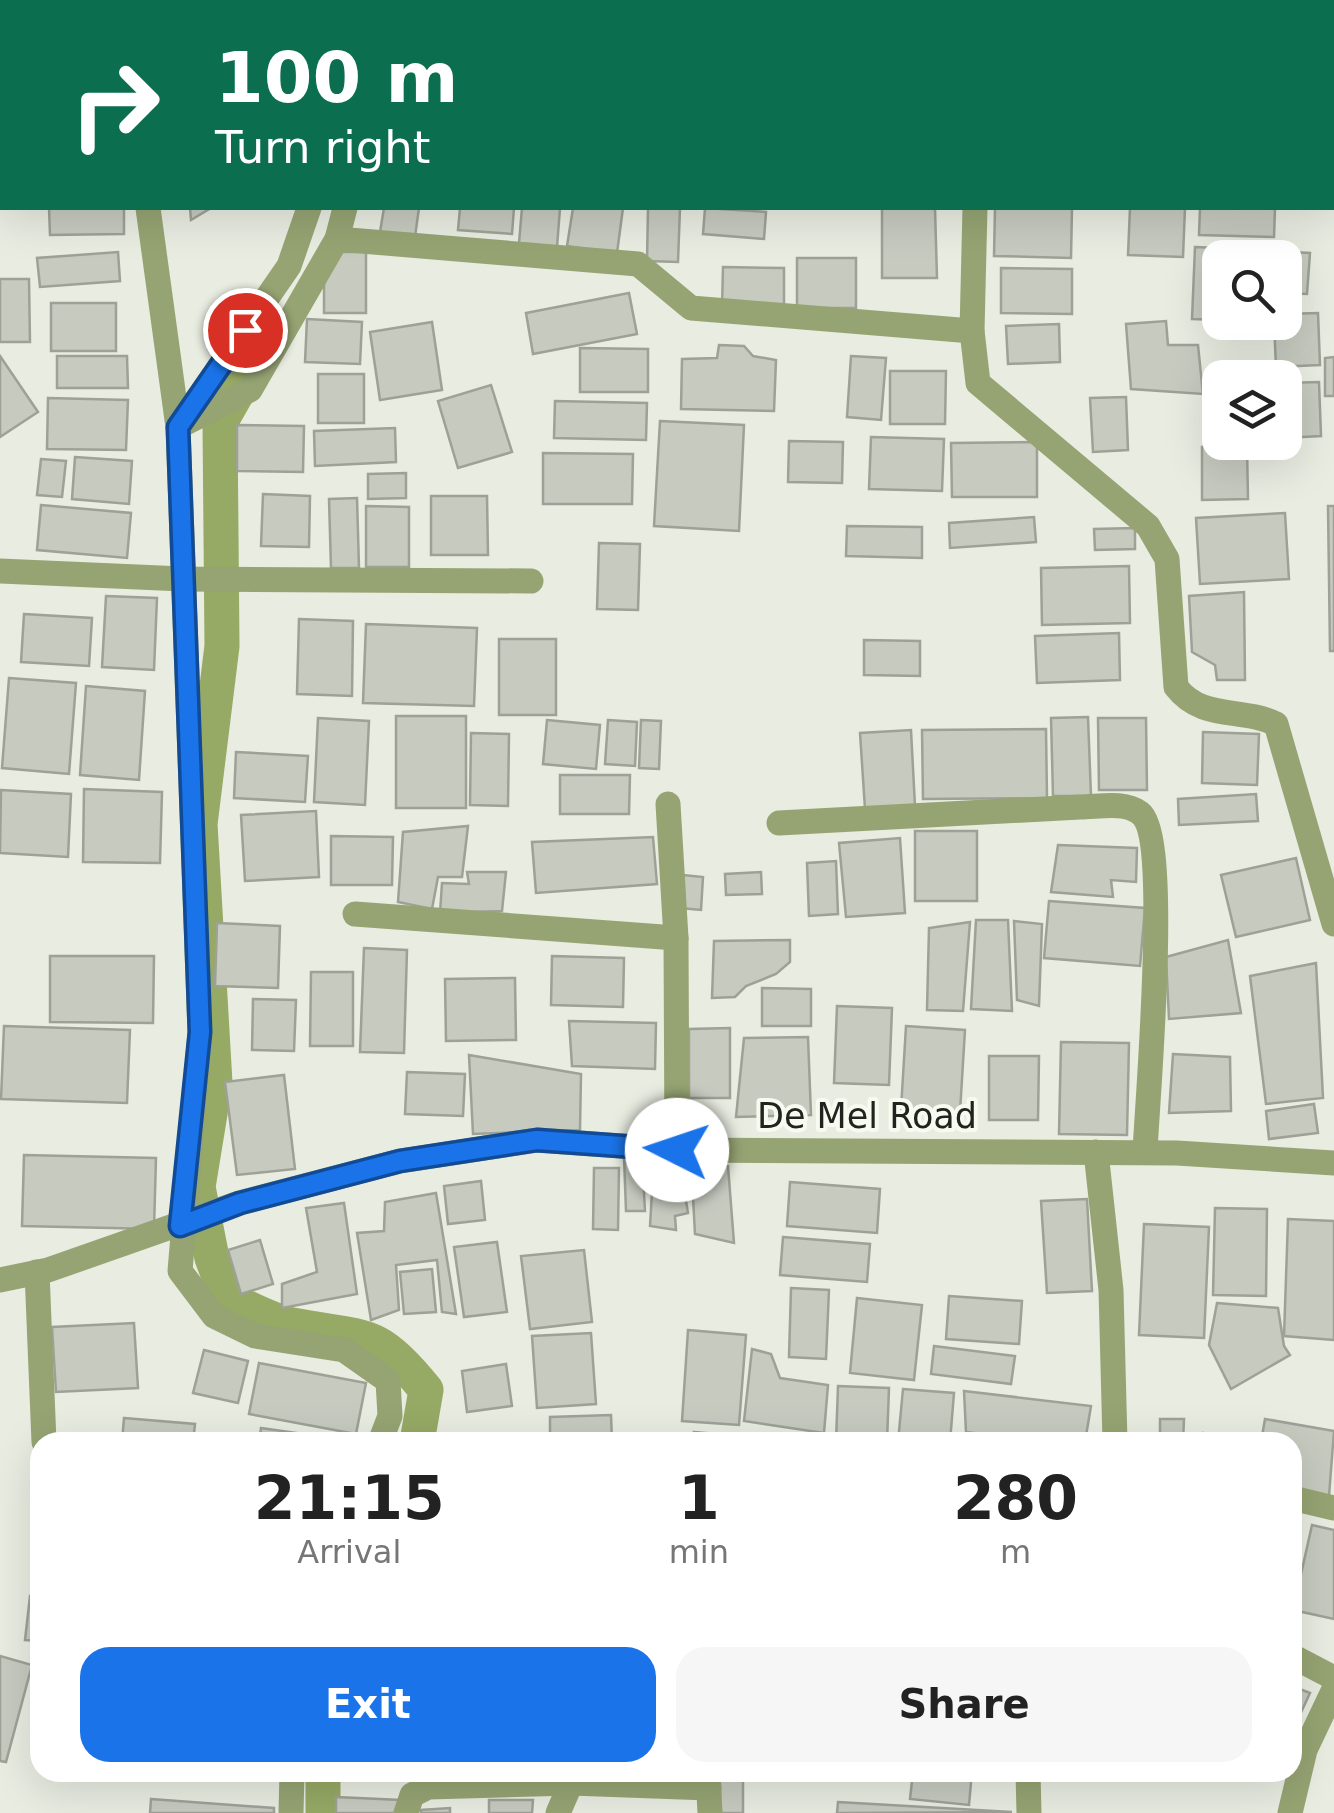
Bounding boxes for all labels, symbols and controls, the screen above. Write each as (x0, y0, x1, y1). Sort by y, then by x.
text: 100 m (215, 37, 458, 119)
icon: right (50, 40, 180, 170)
text: Turn right (215, 121, 430, 174)
map controls (1202, 240, 1302, 460)
button: search (1202, 240, 1302, 340)
pin (203, 288, 288, 373)
icon: arrive (218, 303, 273, 358)
button: layers (1202, 360, 1302, 460)
street label: De Mel Road (757, 1096, 977, 1136)
position arrow (625, 1098, 729, 1202)
text: 21:15 (254, 1463, 445, 1533)
text: 1 (678, 1463, 720, 1533)
text: 280 (953, 1463, 1078, 1533)
text: Arrival (297, 1533, 401, 1571)
text: min (669, 1533, 729, 1571)
text: m (1000, 1533, 1031, 1571)
button: Exit (80, 1647, 656, 1762)
button: Share (676, 1647, 1252, 1762)

